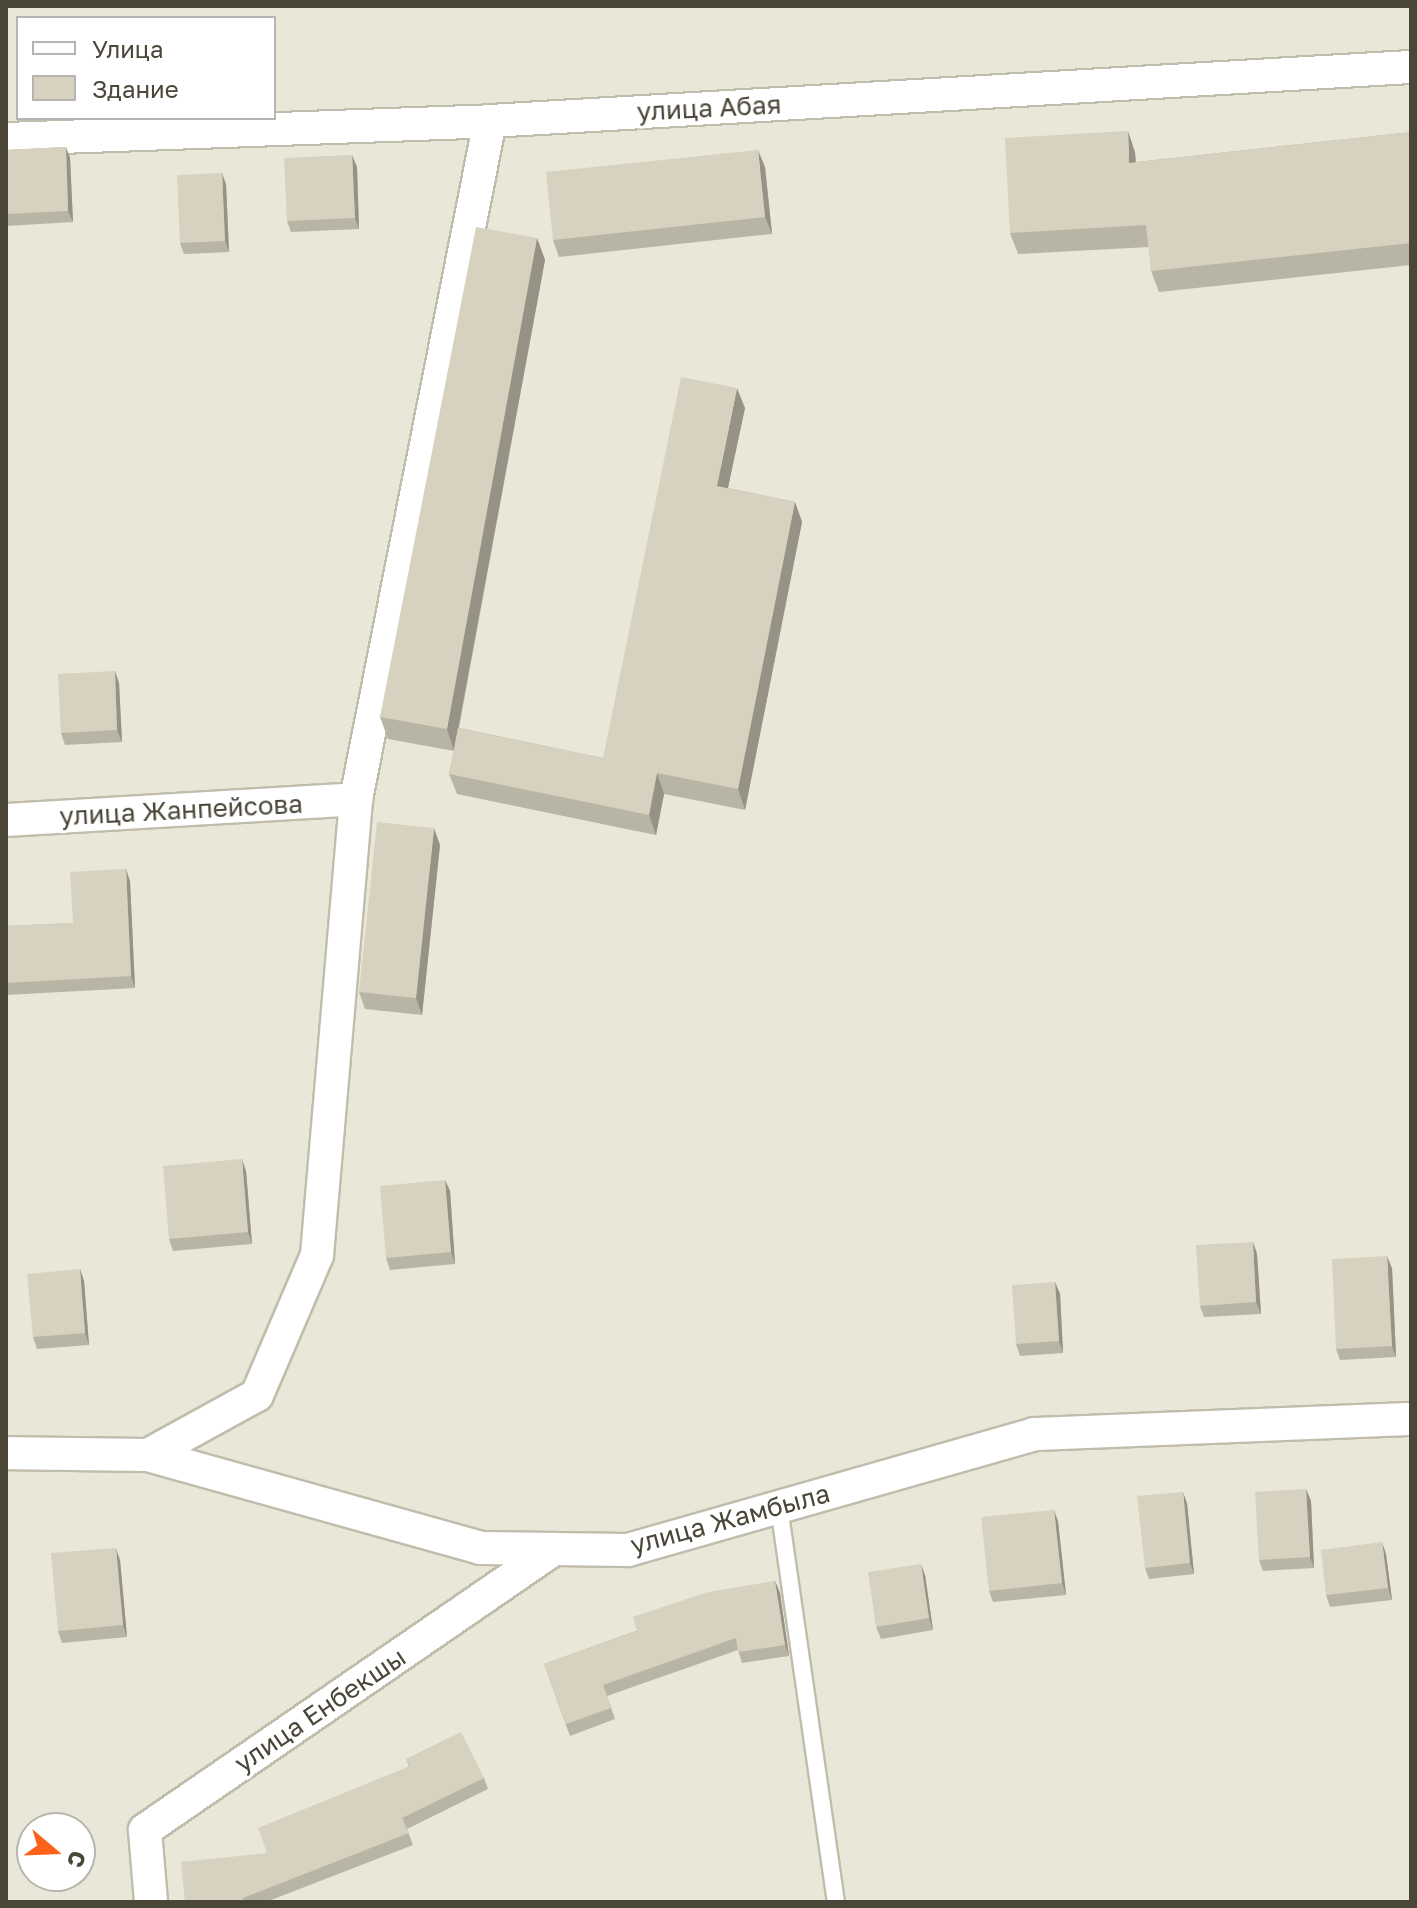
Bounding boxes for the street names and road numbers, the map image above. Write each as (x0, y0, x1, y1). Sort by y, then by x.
street label: улица Абая (636, 89, 782, 127)
street label: улица Жанпейсова (59, 788, 303, 832)
street label: улица Жамбыла (627, 1477, 833, 1561)
street label: улица Енбекшы (228, 1641, 412, 1779)

